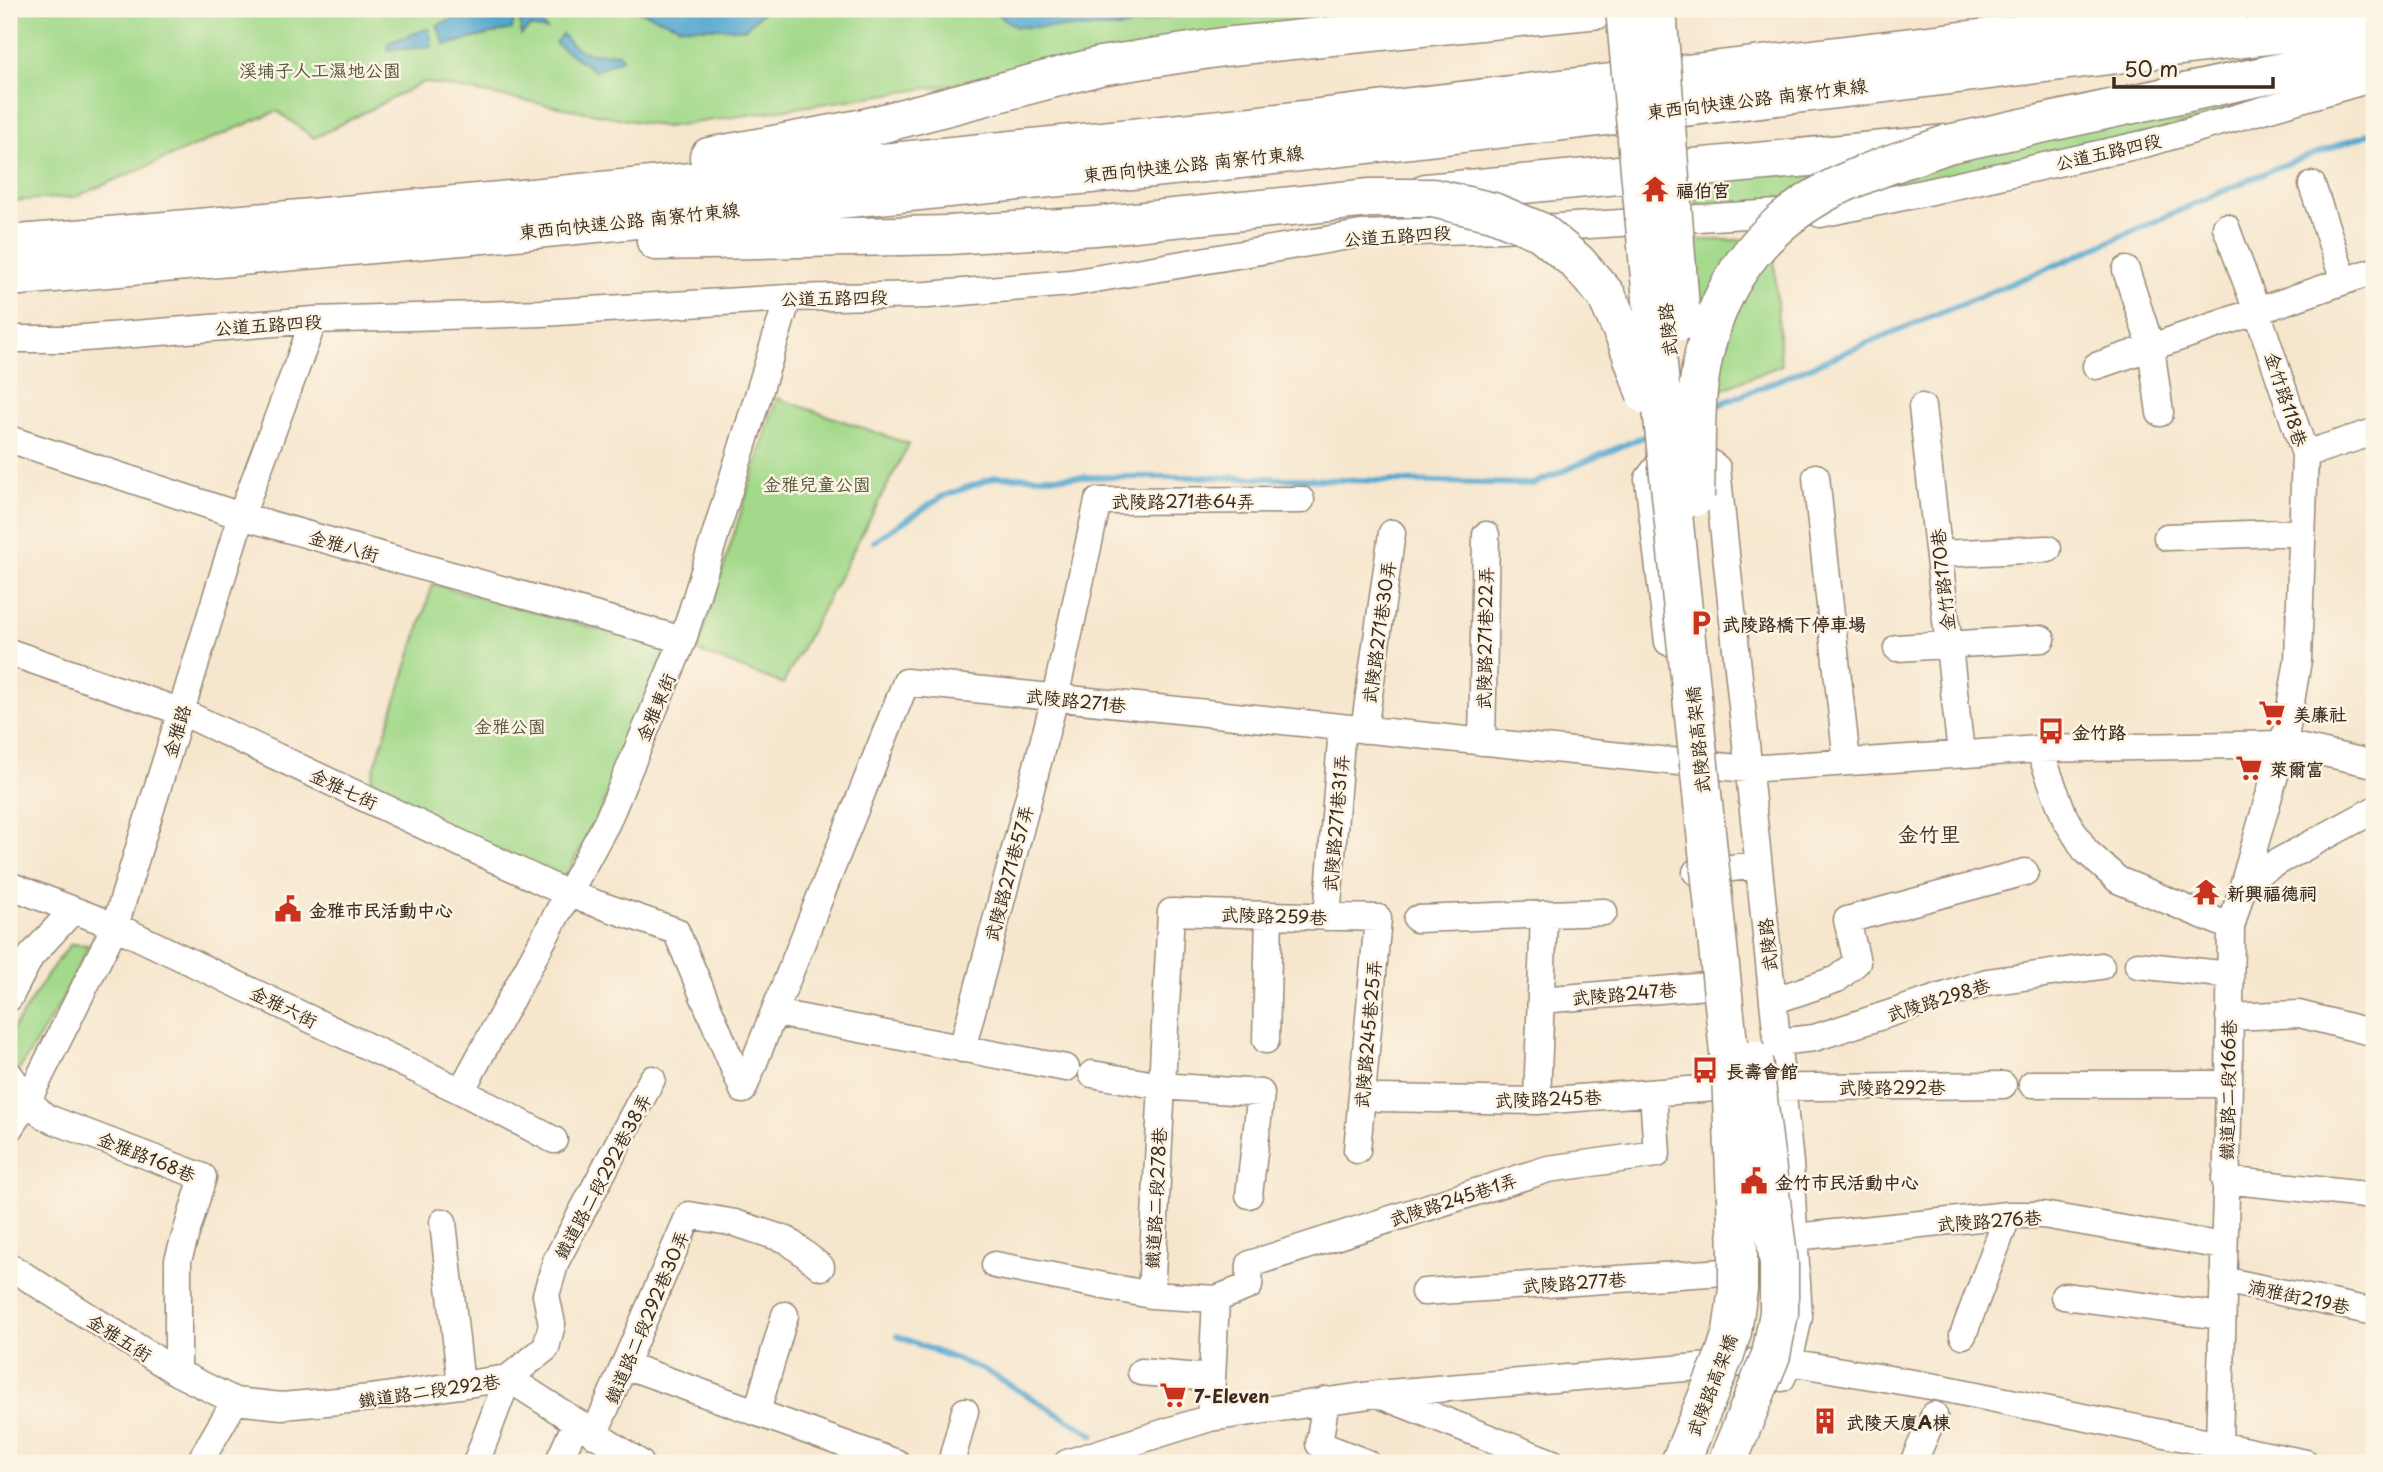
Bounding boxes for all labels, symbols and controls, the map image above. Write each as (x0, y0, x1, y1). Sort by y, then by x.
scale bar (2114, 46, 2273, 90)
text: 50 m (2124, 52, 2178, 84)
park label: 溪埔子人工濕地公園 (239, 56, 401, 83)
street label: 東西向快速公路 南寮竹東線 (1645, 71, 1869, 125)
street label: 公道五路四段 (2052, 126, 2164, 176)
street label: 東西向快速公路 南寮竹東線 (1081, 138, 1305, 188)
temple icon: 福伯宮 (1640, 174, 1670, 204)
place label: 福伯宮 (1676, 176, 1730, 203)
street label: 東西向快速公路 南寮竹東線 (517, 195, 741, 245)
street label: 公道五路四段 (1342, 218, 1452, 252)
street label: 公道五路四段 (780, 283, 888, 311)
street label: 武陵路 (1651, 302, 1683, 358)
street label: 公道五路四段 (213, 307, 323, 341)
street label: 金竹路118巷 (2259, 348, 2315, 450)
park label: 金雅兒童公園 (763, 470, 871, 497)
street label: 武陵路271巷64弄 (1111, 487, 1255, 514)
street label: 金雅八街 (306, 522, 382, 568)
street label: 金竹路170巷 (1923, 527, 1961, 633)
street label: 武陵路271巷30弄 (1355, 559, 1401, 705)
street label: 武陵路271巷22弄 (1469, 566, 1499, 710)
parking icon: 武陵路橋下停車場 (1686, 608, 1716, 638)
place label: 武陵路橋下停車場 (1722, 610, 1866, 637)
street label: 金雅東街 (629, 669, 681, 745)
street label: 武陵路271巷 (1024, 681, 1128, 719)
street label: 武陵路高架橋 (1678, 685, 1716, 795)
supermarket icon: 美廉社 (2257, 698, 2287, 728)
place label: 美廉社 (2293, 700, 2347, 727)
street label: 金雅路 (155, 701, 197, 761)
park label: 金雅公園 (474, 712, 546, 739)
bus stop icon: 金竹路 (2036, 716, 2066, 746)
place label: 金竹路 (2072, 718, 2126, 745)
street label: 武陵路271巷31弄 (1316, 753, 1354, 893)
supermarket icon: 萊爾富 (2234, 753, 2264, 783)
place label: 萊爾富 (2270, 755, 2324, 782)
street label: 金雅七街 (306, 761, 382, 815)
street label: 武陵路271巷57弄 (977, 802, 1039, 944)
district label: 金竹里 (1898, 817, 1961, 849)
temple icon: 新興福德祠 (2191, 877, 2221, 907)
place label: 新興福德祠 (2227, 879, 2317, 906)
public building icon: 金雅市民活動中心 (273, 894, 303, 924)
place label: 金雅市民活動中心 (309, 896, 453, 923)
street label: 武陵路259巷 (1220, 900, 1328, 930)
street label: 武陵路 (1751, 917, 1783, 973)
street label: 武陵路245巷25弄 (1347, 959, 1387, 1109)
street label: 武陵路298巷 (1883, 970, 1993, 1028)
street label: 武陵路247巷 (1570, 975, 1678, 1011)
street label: 金雅六街 (246, 978, 322, 1034)
street label: 鐵道路二段166巷 (2212, 1019, 2242, 1161)
bus stop icon: 長壽會館 (1690, 1055, 1720, 1085)
place label: 長壽會館 (1726, 1057, 1798, 1084)
street label: 武陵路292巷 (1838, 1073, 1946, 1100)
street label: 武陵路245巷 (1494, 1083, 1602, 1113)
street label: 鐵道路二段292巷38弄 (547, 1088, 657, 1264)
street label: 金雅路168巷 (94, 1124, 200, 1188)
street label: 鐵道路二段278巷 (1138, 1126, 1172, 1270)
street label: 武陵路245巷1弄 (1385, 1166, 1521, 1232)
public building icon: 金竹市民活動中心 (1739, 1166, 1769, 1196)
place label: 金竹市民活動中心 (1775, 1168, 1919, 1195)
street label: 武陵路276巷 (1936, 1203, 2042, 1237)
street label: 鐵道路二段292巷30弄 (597, 1226, 695, 1408)
street label: 武陵路277巷 (1521, 1265, 1627, 1299)
street label: 湳雅街219巷 (2246, 1272, 2352, 1320)
street label: 金雅五街 (82, 1306, 158, 1368)
street label: 武陵路高架橋 (1679, 1330, 1743, 1440)
street label: 鐵道路二段292巷 (356, 1367, 502, 1413)
supermarket icon: 7-Eleven (1158, 1380, 1188, 1410)
place label: 7-Eleven (1194, 1382, 1269, 1409)
building icon: 武陵天廈A棟 (1810, 1406, 1840, 1436)
place label: 武陵天廈A棟 (1846, 1408, 1951, 1435)

